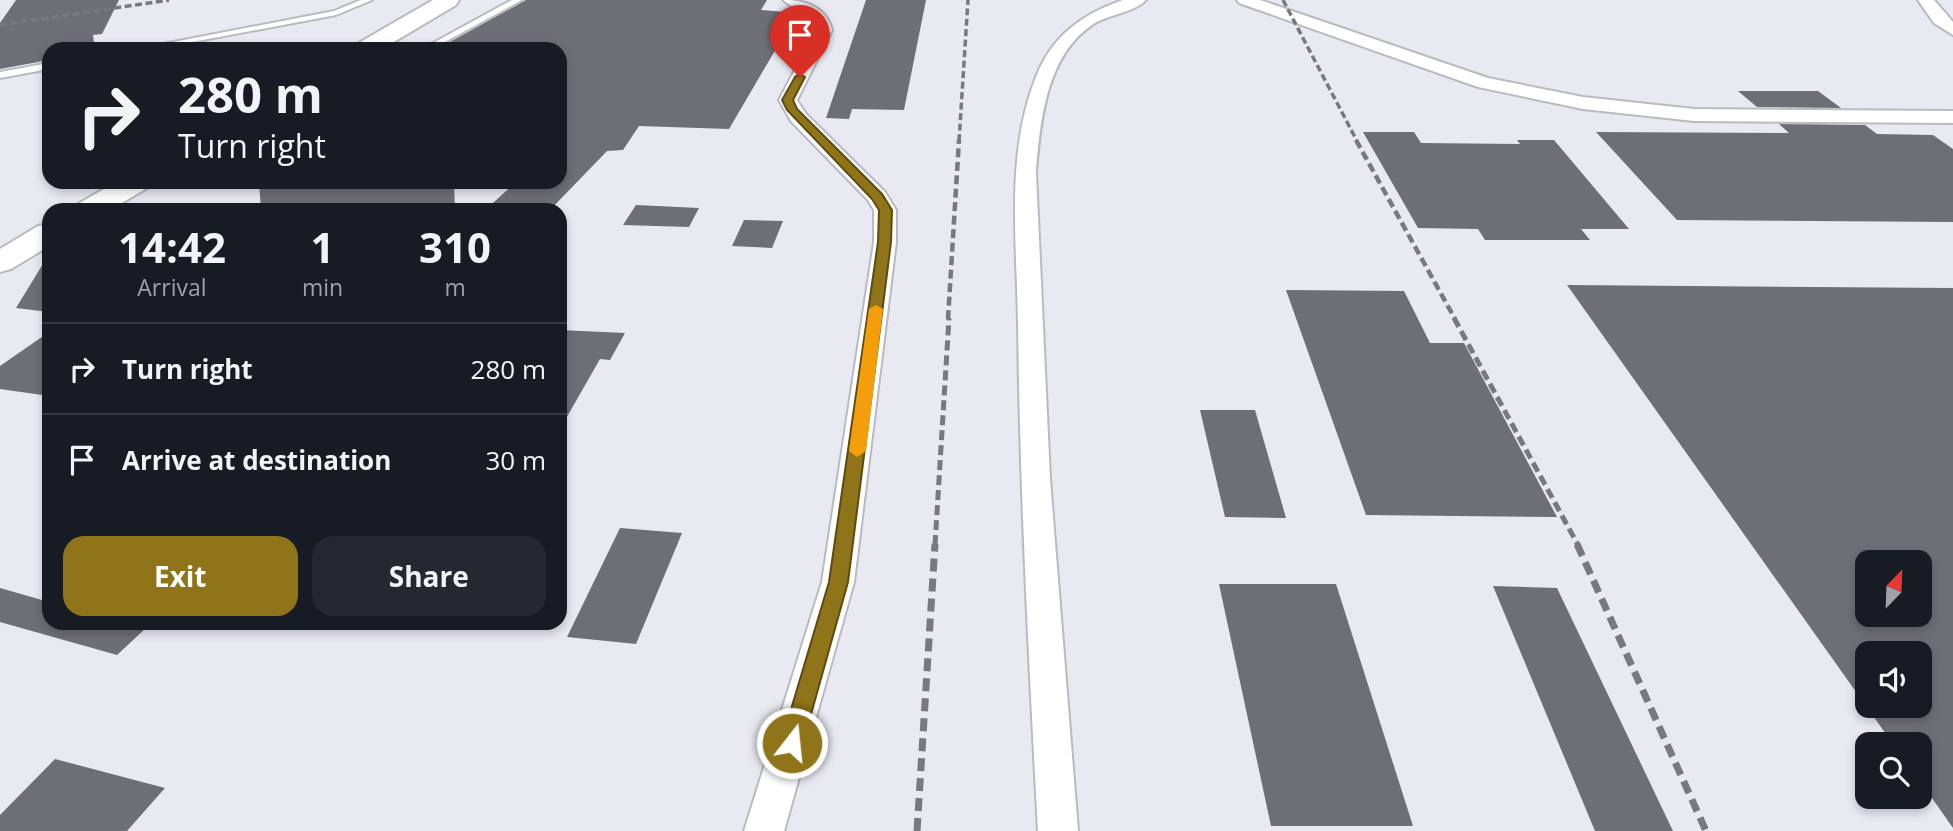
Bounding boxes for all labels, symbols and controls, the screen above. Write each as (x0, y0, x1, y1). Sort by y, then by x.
pin (770, 5, 830, 77)
icon: arrive (781, 16, 819, 54)
text: 280 m (178, 61, 323, 127)
icon: right (63, 70, 154, 161)
text: Turn right (178, 124, 326, 167)
text: 14:42 (118, 218, 226, 275)
text: 1 (310, 218, 335, 275)
text: 310 (419, 218, 491, 275)
text: Arrival (137, 271, 207, 303)
text: min (302, 271, 343, 303)
text: m (444, 271, 466, 303)
icon: right (63, 350, 101, 388)
text: Turn right (122, 351, 253, 387)
text: 280 m (471, 351, 546, 387)
icon: arrive (63, 441, 101, 479)
text: Arrive at destination (122, 442, 391, 478)
text: 30 m (485, 442, 546, 478)
button: Exit (63, 536, 298, 616)
button: Share (312, 536, 546, 616)
north arrow (1855, 550, 1932, 626)
map controls (1855, 550, 1932, 809)
button: sound (1855, 641, 1932, 718)
position arrow (755, 706, 829, 780)
button: search (1855, 732, 1932, 809)

